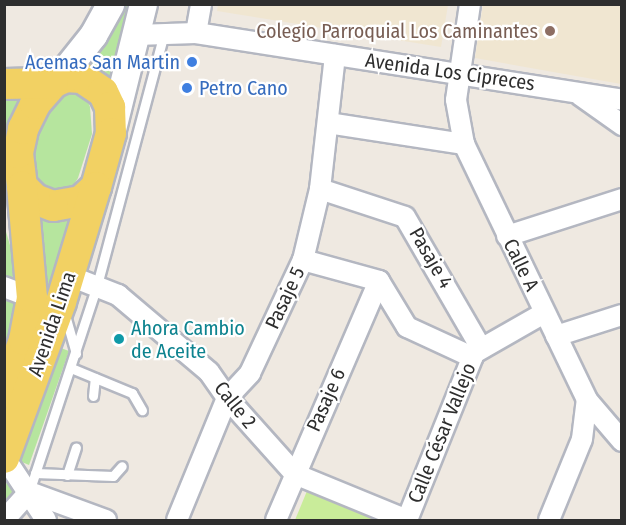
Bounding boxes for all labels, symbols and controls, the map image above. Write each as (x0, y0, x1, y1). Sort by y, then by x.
place label: Colegio Parroquial Los Caminantes (256, 19, 538, 43)
marker: Colegio Parroquial Los Caminantes (543, 24, 557, 38)
street label: Avenida Los Cipreces (364, 48, 536, 96)
place label: Acemas San Martin (25, 50, 180, 74)
marker: Acemas San Martin (185, 55, 199, 69)
place label: Petro Cano (199, 76, 288, 100)
marker: Petro Cano (180, 81, 194, 95)
street label: Pasaje 4 (404, 223, 458, 293)
street label: Calle A (498, 235, 544, 295)
street label: Pasaje 5 (260, 263, 310, 333)
street label: Avenida Lima (23, 269, 81, 379)
place label: Ahora Cambio de Aceite (131, 316, 245, 363)
marker: Ahora Cambio de Aceite (112, 332, 126, 346)
street label: Calle César Vallejo (403, 359, 481, 507)
street label: Pasaje 6 (301, 365, 351, 435)
street label: Calle 2 (209, 377, 261, 433)

